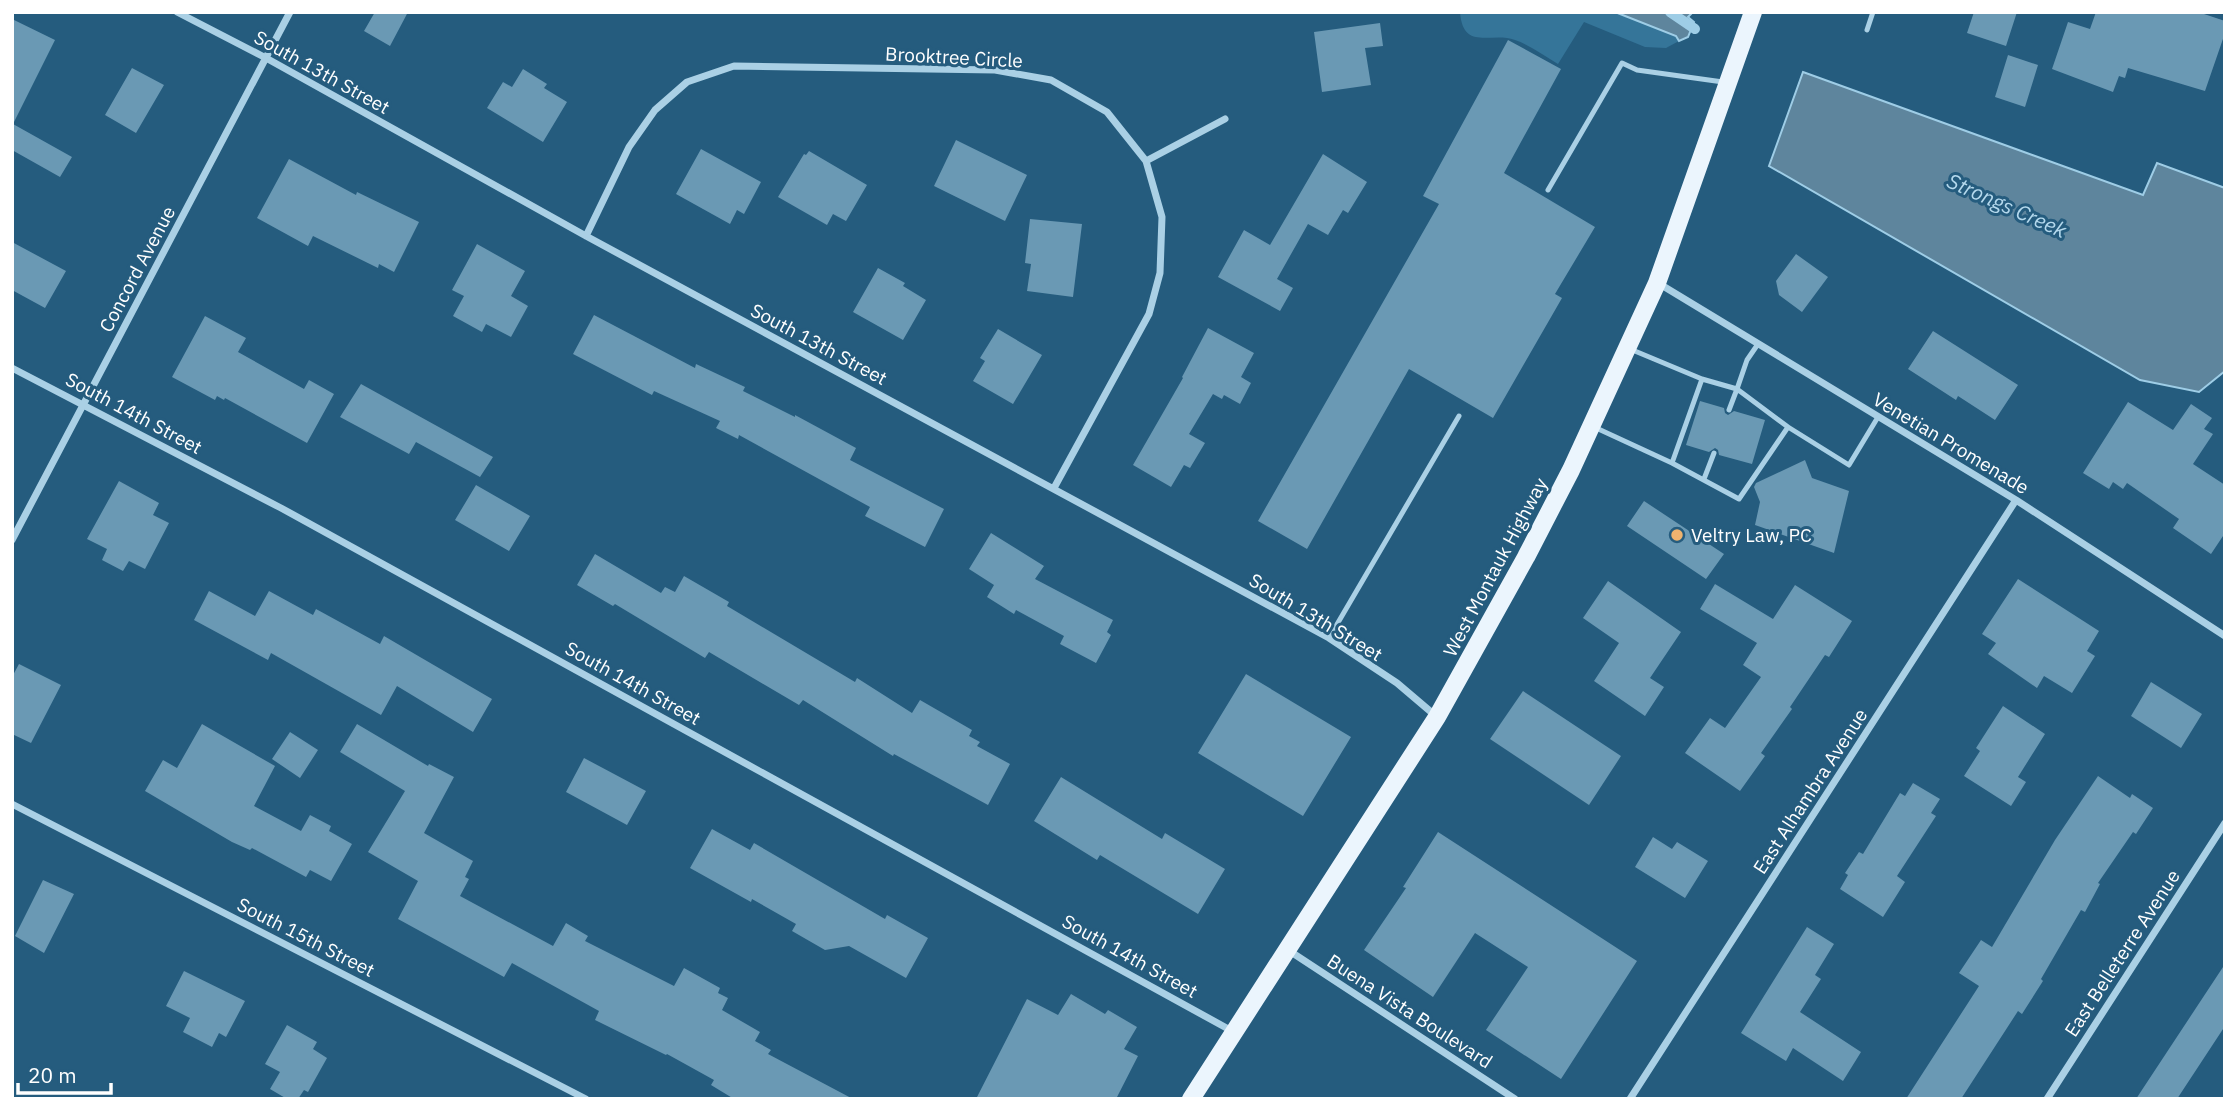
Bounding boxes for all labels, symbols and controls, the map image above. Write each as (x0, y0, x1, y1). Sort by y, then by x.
street label: South 13th Street (250, 25, 394, 119)
street label: Brooktree Circle (885, 41, 1023, 73)
water label: Strongs Creek (1943, 166, 2072, 244)
street label: Concord Avenue (94, 202, 180, 336)
street label: South 13th Street (747, 298, 891, 390)
street label: South 14th Street (62, 367, 206, 459)
street label: Venetian Promenade (1869, 387, 2033, 499)
street label: West Montauk Highway (1438, 473, 1553, 661)
place label: Veltry Law, PC (1691, 523, 1812, 547)
marker: Veltry Law, PC (1669, 527, 1685, 543)
street label: South 13th Street (1245, 568, 1387, 666)
street label: South 14th Street (561, 636, 705, 730)
street label: East Alhambra Avenue (1748, 704, 1872, 878)
street label: East Belleterre Avenue (2059, 865, 2185, 1041)
street label: South 15th Street (233, 892, 379, 982)
street label: South 14th Street (1058, 909, 1202, 1003)
street label: Buena Vista Boulevard (1323, 949, 1497, 1073)
scale bar (18, 1052, 110, 1096)
text: 20 m (28, 1061, 77, 1089)

